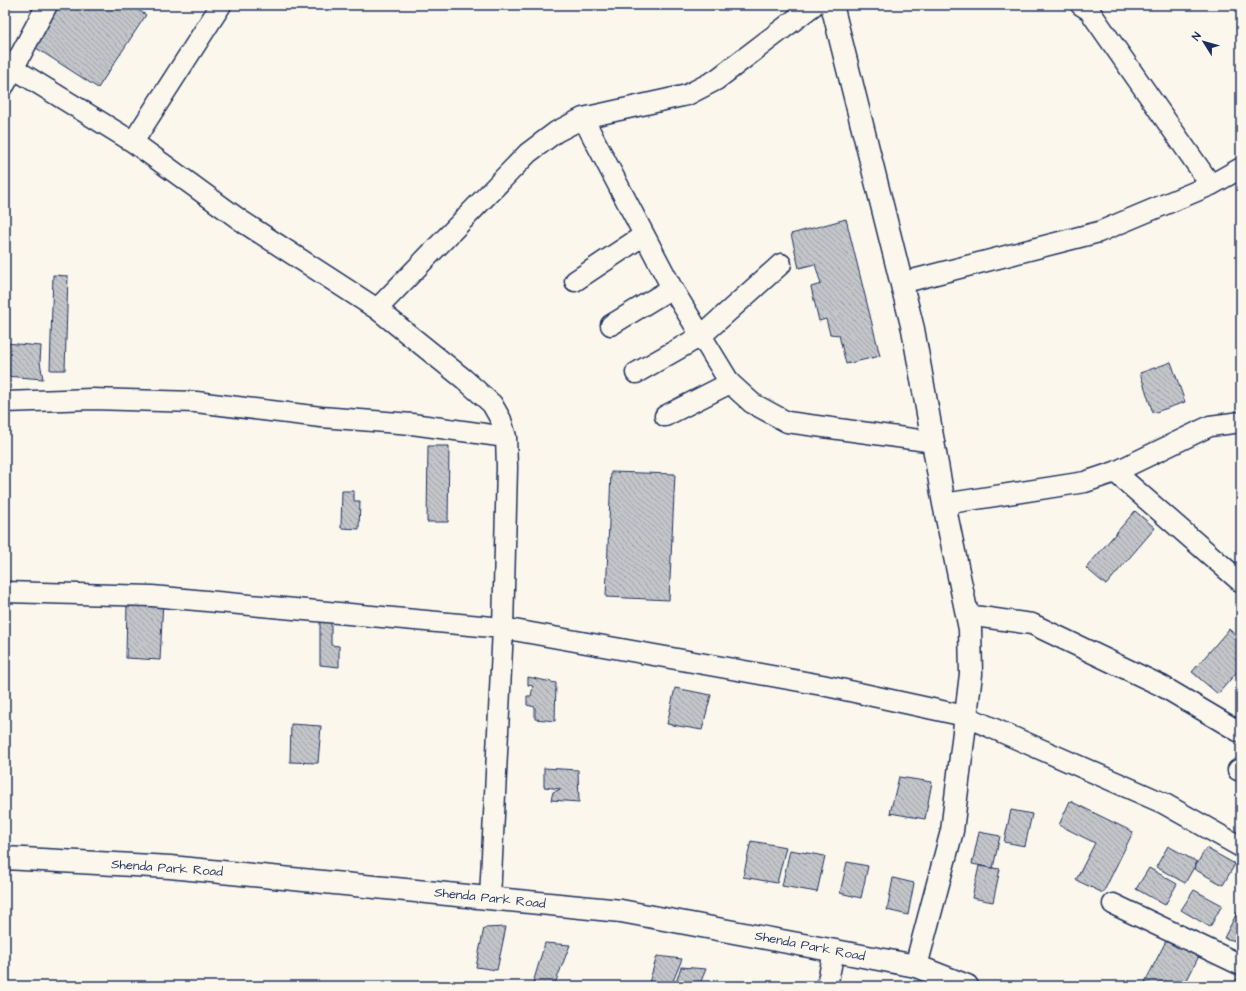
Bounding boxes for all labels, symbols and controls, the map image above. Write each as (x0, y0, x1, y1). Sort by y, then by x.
north arrow (1184, 22, 1224, 62)
text: N (1188, 29, 1205, 44)
street label: Shenda Park Road (111, 855, 224, 881)
street label: Shenda Park Road (433, 883, 547, 913)
street label: Shenda Park Road (753, 926, 867, 966)

